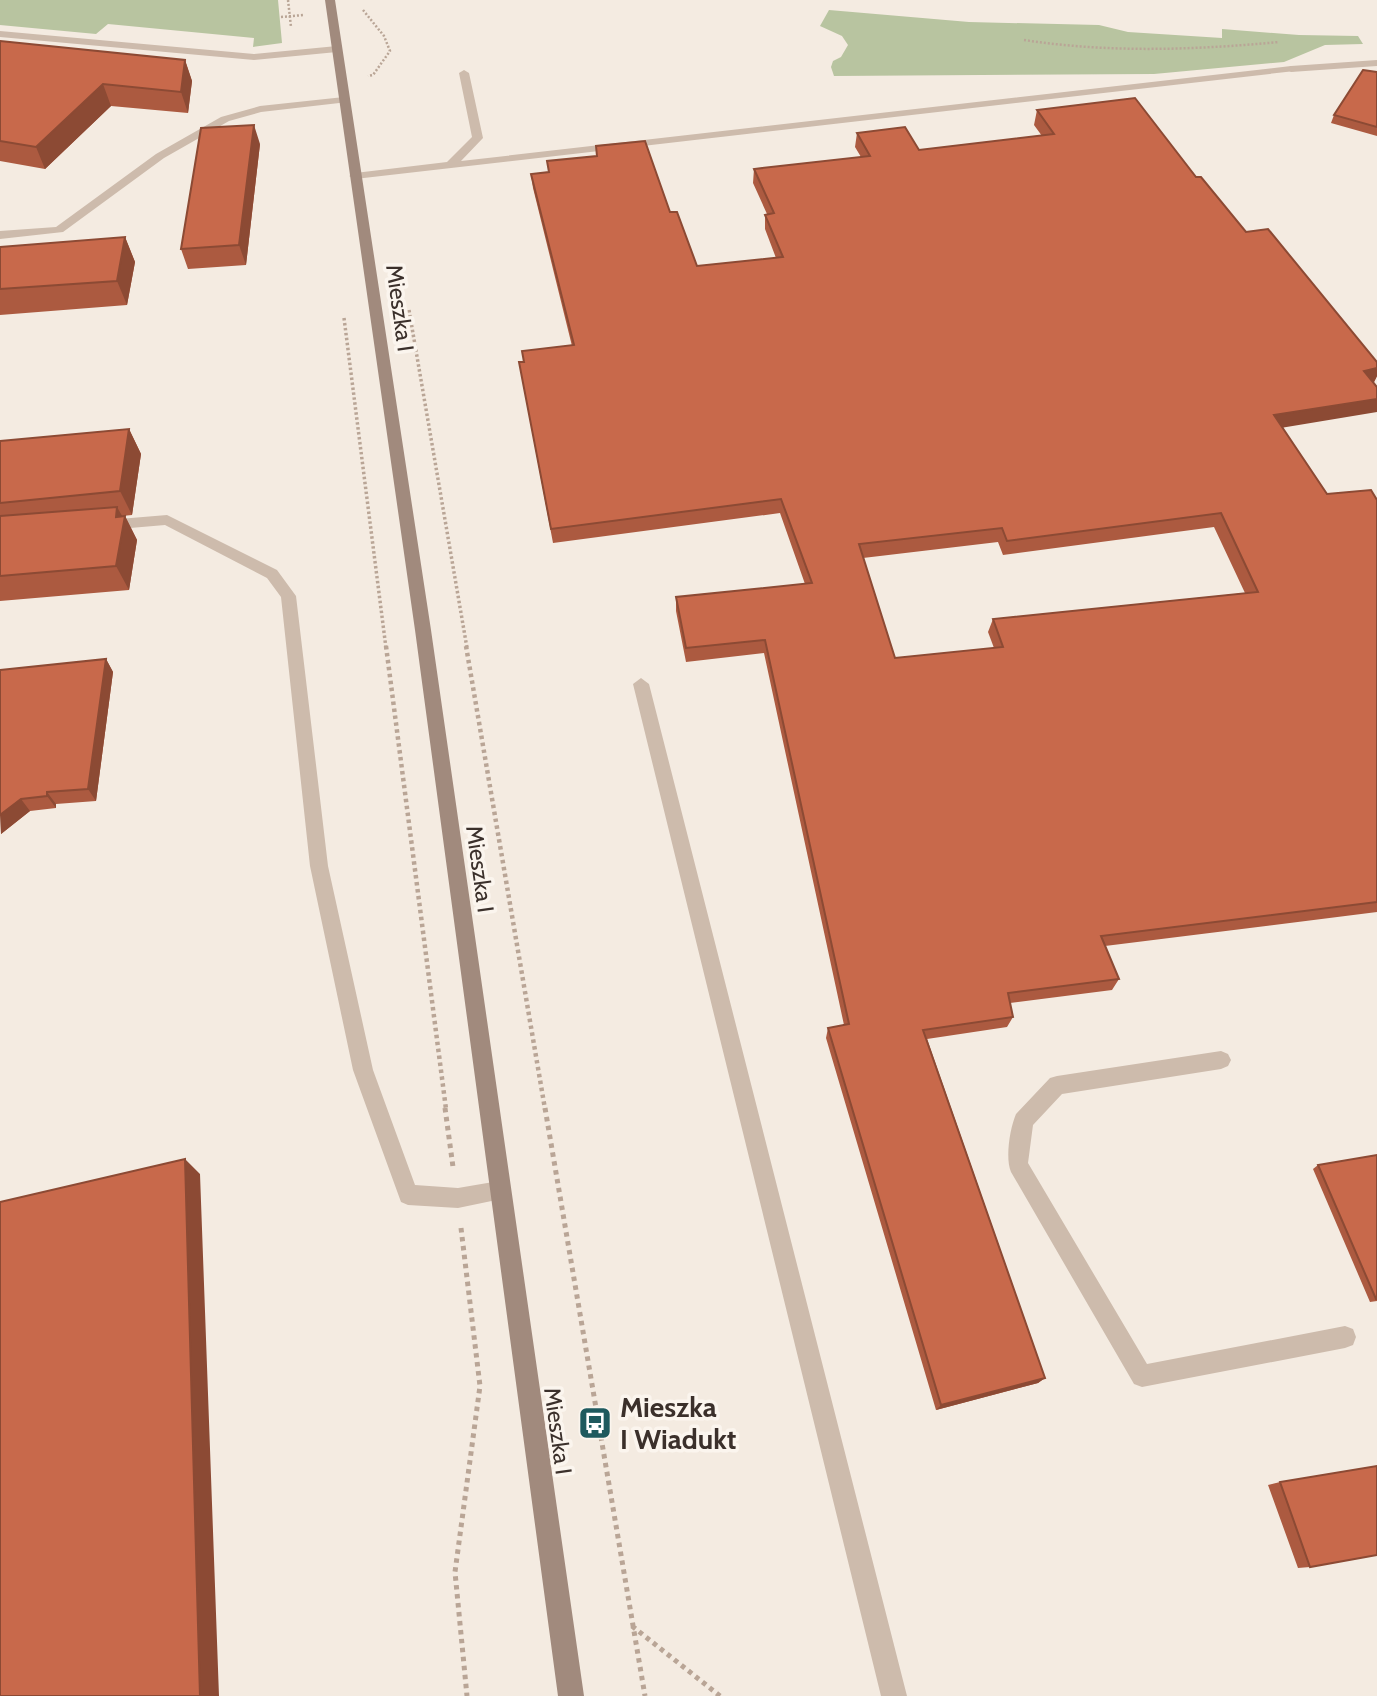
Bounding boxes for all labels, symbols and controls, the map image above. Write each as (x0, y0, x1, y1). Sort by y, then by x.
street label: Mieszka I (380, 263, 420, 353)
street label: Mieszka I (460, 824, 500, 914)
street label: Mieszka I (538, 1386, 578, 1476)
place label: Mieszka I Wiadukt (620, 1390, 736, 1456)
bus stop icon: Mieszka I Wiadukt (576, 1404, 614, 1442)

